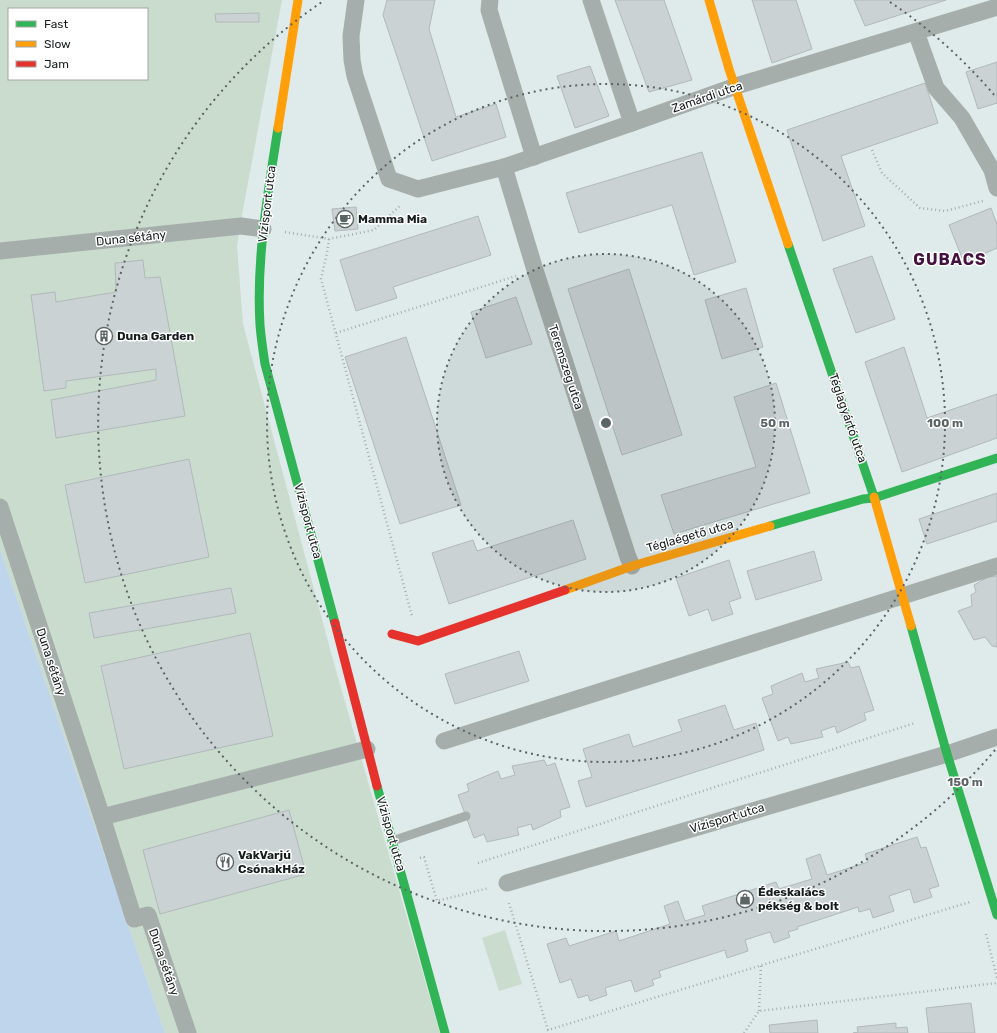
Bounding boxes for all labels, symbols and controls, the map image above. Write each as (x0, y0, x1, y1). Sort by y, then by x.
legend (8, 8, 148, 80)
text: Fast (44, 17, 68, 31)
text: Slow (44, 37, 71, 51)
text: Jam (44, 57, 69, 71)
street label: Zamárdi utca (670, 78, 744, 116)
street label: Vízisport utca (255, 165, 279, 243)
cafe icon: Mamma Mia (335, 209, 355, 229)
place label: Mamma Mia (358, 212, 427, 226)
street label: Duna sétány (95, 227, 167, 249)
district label: GUBACS (913, 250, 987, 269)
street label: Teremszeg utca (546, 323, 586, 411)
building icon: Duna Garden (94, 326, 114, 346)
place label: Duna Garden (117, 329, 194, 343)
street label: Téglagyártó utca (826, 371, 870, 465)
centre of rings (599, 416, 613, 430)
text: 50 m (760, 416, 790, 430)
text: 100 m (927, 416, 963, 430)
street label: Vízisport utca (291, 482, 325, 560)
street label: Téglaégető utca (645, 517, 735, 555)
street label: Duna sétány (34, 626, 69, 698)
text: 150 m (947, 775, 983, 789)
street label: Vízisport utca (374, 795, 408, 873)
street label: Vízisport utca (688, 800, 766, 836)
place label: VakVarjú CsónakHáz (238, 848, 305, 876)
restaurant icon: VakVarjú CsónakHáz (215, 852, 235, 872)
place label: Édeskalács pékség & bolt (758, 885, 839, 913)
shop icon: Édeskalács pékség & bolt (735, 889, 755, 909)
street label: Duna sétány (146, 927, 182, 998)

